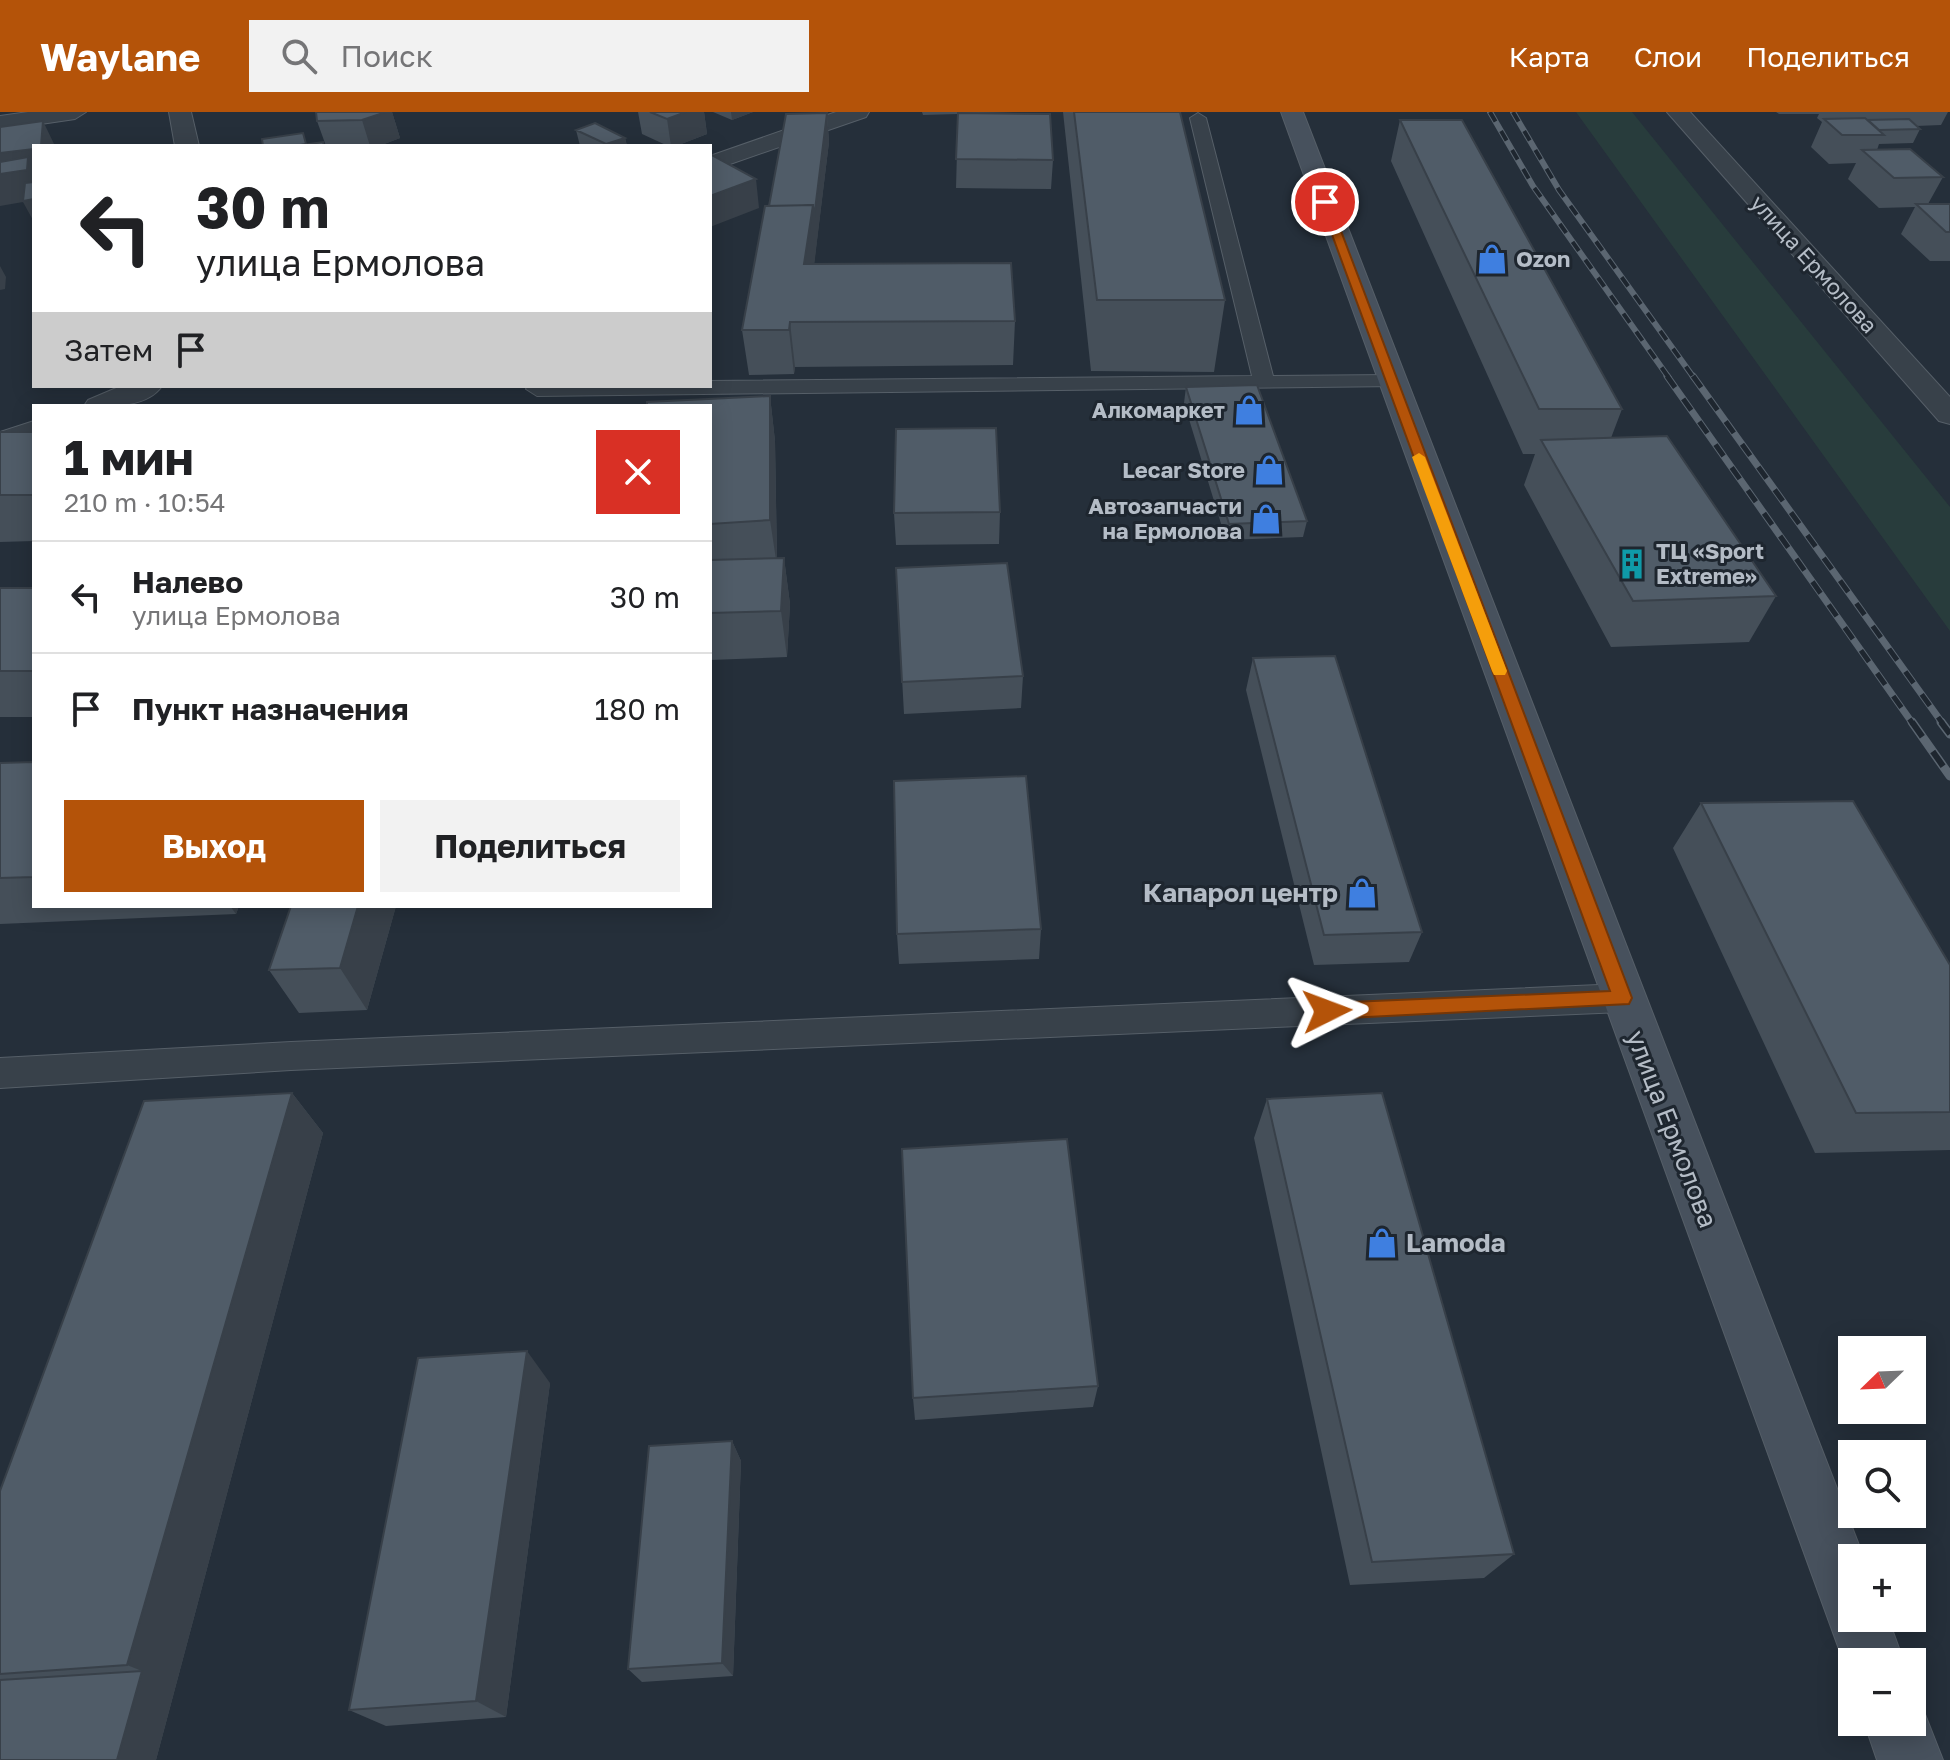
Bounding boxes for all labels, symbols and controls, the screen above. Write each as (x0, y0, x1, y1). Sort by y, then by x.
search box (249, 20, 809, 92)
text: Waylane (40, 34, 201, 79)
icon: search (277, 34, 321, 78)
text: Поиск (341, 38, 433, 74)
text: Карта (1509, 40, 1590, 73)
text: Слои (1634, 40, 1702, 73)
text: Поделиться (1746, 40, 1910, 73)
pin (1291, 168, 1359, 236)
text: 30 m (196, 173, 330, 240)
icon: left (64, 176, 168, 280)
icon: arrive (1303, 180, 1347, 224)
street label: улица Ермолова (1745, 189, 1884, 338)
text: улица Ермолова (196, 241, 485, 284)
shop icon: Ozon (1475, 242, 1509, 276)
place label: Ozon (1516, 245, 1570, 272)
icon: arrive (169, 328, 213, 372)
text: Затем (64, 332, 153, 368)
shop icon: Алкомаркет (1232, 393, 1266, 427)
place label: Алкомаркет (1092, 396, 1225, 423)
text: 1 мин (64, 428, 194, 486)
button: close (596, 430, 680, 514)
shop icon: Lecar Store (1252, 453, 1286, 487)
place label: Lecar Store (1122, 456, 1245, 483)
text: 210 m · 10:54 (64, 487, 226, 518)
place label: Автозапчасти на Ермолова (1088, 492, 1242, 544)
shop icon: Автозапчасти на Ермолова (1249, 502, 1283, 536)
place label: ТЦ «Sport Extreme» (1656, 537, 1764, 589)
building icon: ТЦ «Sport Extreme» (1615, 547, 1649, 581)
text: Налево (132, 564, 243, 600)
icon: left (64, 575, 108, 619)
text: 30 m (610, 579, 680, 615)
text: улица Ермолова (132, 600, 341, 631)
icon: arrive (64, 687, 108, 731)
text: Пункт назначения (132, 691, 409, 727)
text: 180 m (595, 691, 680, 727)
button: Выход (64, 800, 364, 892)
button: Поделиться (380, 800, 680, 892)
shop icon: Капарол центр (1345, 876, 1379, 910)
place label: Капарол центр (1143, 877, 1338, 908)
position arrow (1285, 969, 1369, 1053)
street label: улица Ермолова (1621, 1026, 1724, 1232)
shop icon: Lamoda (1365, 1226, 1399, 1260)
place label: Lamoda (1406, 1227, 1506, 1258)
north arrow (1838, 1336, 1926, 1424)
map controls (1838, 1336, 1926, 1736)
button: search (1838, 1440, 1926, 1528)
button: + (1838, 1544, 1926, 1632)
button: − (1838, 1648, 1926, 1736)

